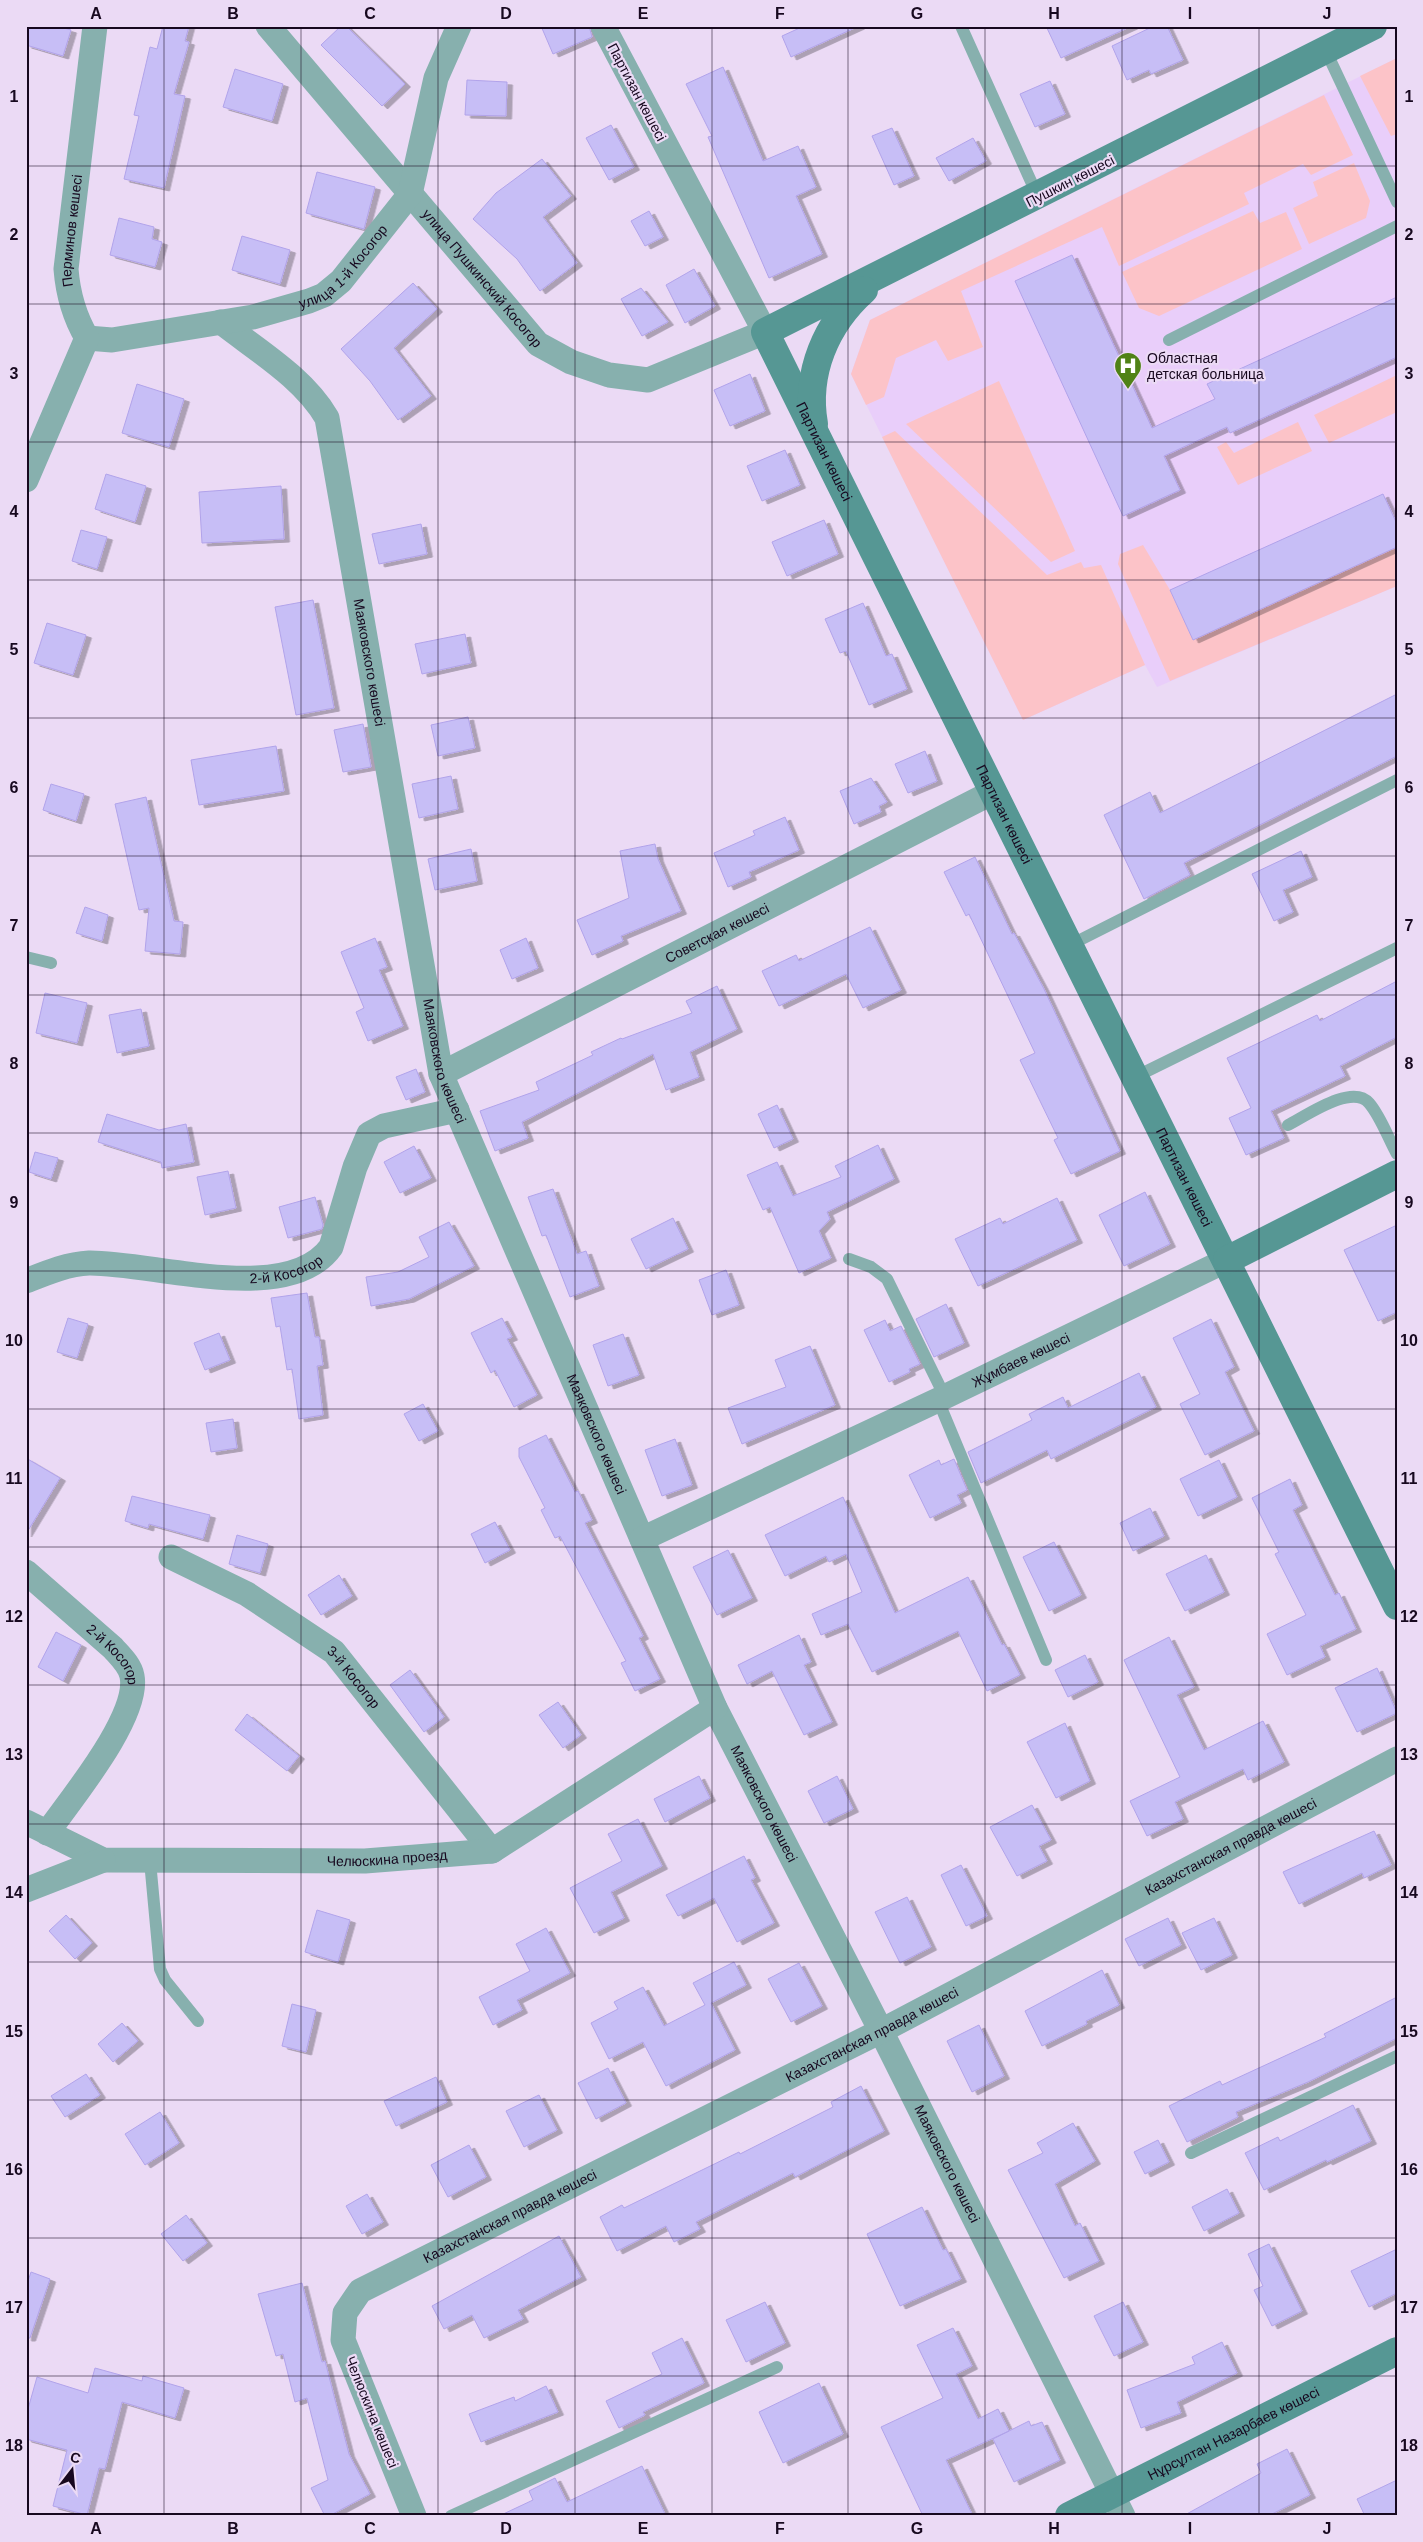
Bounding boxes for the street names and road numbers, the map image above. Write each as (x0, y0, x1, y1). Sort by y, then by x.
street label: Партизан көшесі (604, 40, 670, 144)
street label: Пушкин көшесі (1023, 152, 1117, 210)
street label: Перминов көшесі (58, 174, 85, 288)
street label: улица Пушкинский Косогор (419, 206, 546, 351)
street label: улица 1-й Косогор (297, 221, 391, 311)
street label: Партизан көшесі (793, 399, 856, 504)
street label: Маяковского көшесі (351, 597, 388, 727)
street label: Партизан көшесі (973, 762, 1036, 866)
street label: Советская көшесі (662, 900, 772, 966)
street label: Маяковского көшесі (420, 997, 469, 1126)
street label: Партизан көшесі (1153, 1125, 1215, 1229)
street label: 2-й Косогор (249, 1251, 326, 1286)
street label: Жұмбаев көшесі (969, 1329, 1072, 1390)
street label: Маяковского көшесі (564, 1371, 630, 1496)
street label: 2-й Косогор (83, 1621, 141, 1685)
street label: 3-й Косогор (325, 1642, 384, 1712)
street label: Маяковского көшесі (727, 1742, 801, 1865)
street label: Казахстанская правда көшесі (1142, 1795, 1319, 1898)
street label: Челюскина проезд (327, 1847, 448, 1869)
street label: Казахстанская правда көшесі (783, 1984, 961, 2085)
street label: Маяковского көшесі (911, 2102, 983, 2225)
street label: Казахстанская правда көшесі (421, 2166, 599, 2266)
street label: Челюскина көшесі (342, 2354, 402, 2470)
street label: Нұрсұлтан Назарбаев көшесі (1145, 2383, 1322, 2483)

